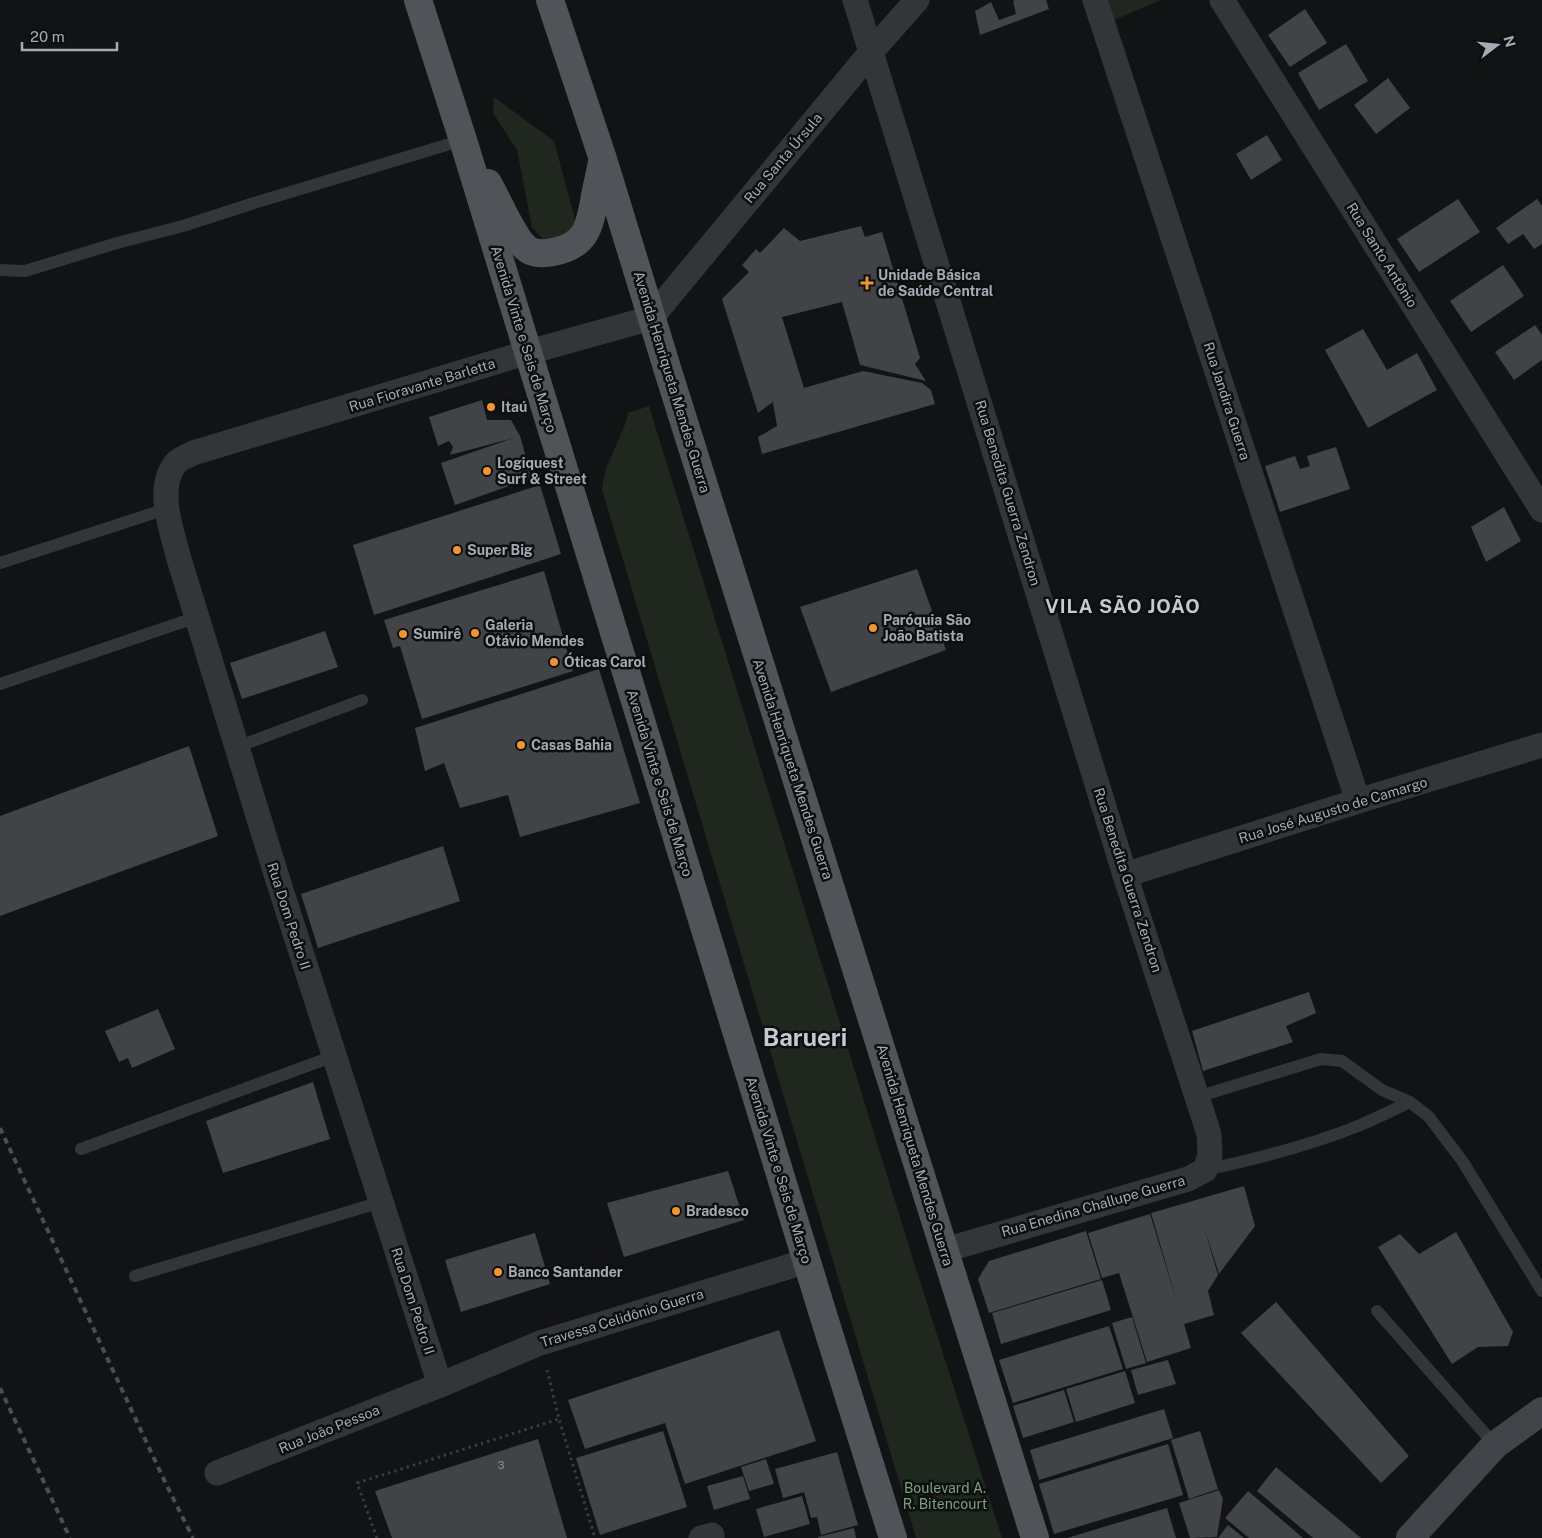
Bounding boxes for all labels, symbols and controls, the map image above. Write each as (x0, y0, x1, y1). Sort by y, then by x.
scale bar (22, 20, 118, 52)
north arrow (1472, 20, 1522, 70)
text: 20 m (30, 28, 65, 45)
text: N (1500, 34, 1519, 49)
street label: Rua Santa Úrsula (739, 108, 825, 206)
street label: Rua Santo Antônio (1343, 200, 1421, 310)
street label: Avenida Vinte e Seis de Março (488, 244, 560, 434)
place label: Unidade Básica de Saúde Central (878, 267, 994, 299)
street label: Avenida Henriqueta Mendes Guerra (631, 269, 713, 495)
marker: Unidade Básica de Saúde Central (860, 276, 874, 290)
street label: Rua Jandira Guerra (1200, 340, 1254, 462)
street label: Rua Fioravante Barletta (347, 355, 497, 415)
street label: Rua Benedita Guerra Zendron (972, 398, 1044, 588)
place label: Itaú (501, 399, 527, 415)
marker: Itaú (485, 401, 497, 413)
place label: Logiquest Surf & Street (497, 455, 587, 487)
marker: Logiquest Surf & Street (481, 465, 493, 477)
place label: Super Big (467, 542, 533, 558)
marker: Super Big (451, 544, 463, 556)
district label: VILA SÃO JOÃO (1045, 595, 1201, 617)
place label: Paróquia São João Batista (883, 612, 971, 644)
place label: Galeria Otávio Mendes (485, 617, 584, 649)
marker: Paróquia São João Batista (867, 622, 879, 634)
place label: Sumirê (413, 626, 461, 642)
marker: Galeria Otávio Mendes (469, 627, 481, 639)
marker: Sumirê (397, 628, 409, 640)
place label: Óticas Carol (564, 652, 647, 670)
marker: Óticas Carol (548, 656, 560, 668)
street label: Avenida Henriqueta Mendes Guerra (750, 657, 836, 881)
street label: Avenida Vinte e Seis de Março (624, 688, 696, 878)
place label: Casas Bahia (531, 737, 612, 753)
marker: Casas Bahia (515, 739, 527, 751)
street label: Rua José Augusto de Camargo (1237, 774, 1429, 846)
street label: Rua Benedita Guerra Zendron (1091, 786, 1165, 974)
street label: Rua Dom Pedro II (264, 861, 314, 971)
district label: Barueri (763, 1023, 847, 1051)
street label: Avenida Henriqueta Mendes Guerra (874, 1042, 956, 1268)
street label: Avenida Vinte e Seis de Março (743, 1075, 815, 1265)
street label: Rua Enedina Challupe Guerra (999, 1172, 1187, 1240)
place label: Bradesco (686, 1203, 749, 1219)
marker: Bradesco (670, 1205, 682, 1217)
street label: Rua Dom Pedro II (388, 1246, 438, 1356)
place label: Banco Santander (508, 1264, 623, 1280)
marker: Banco Santander (492, 1266, 504, 1278)
street label: Travessa Celidônio Guerra (539, 1286, 705, 1350)
street label: Rua João Pessoa (276, 1401, 382, 1457)
house number: 3 (498, 1459, 505, 1471)
park label: Boulevard A. R. Bitencourt (903, 1480, 987, 1512)

